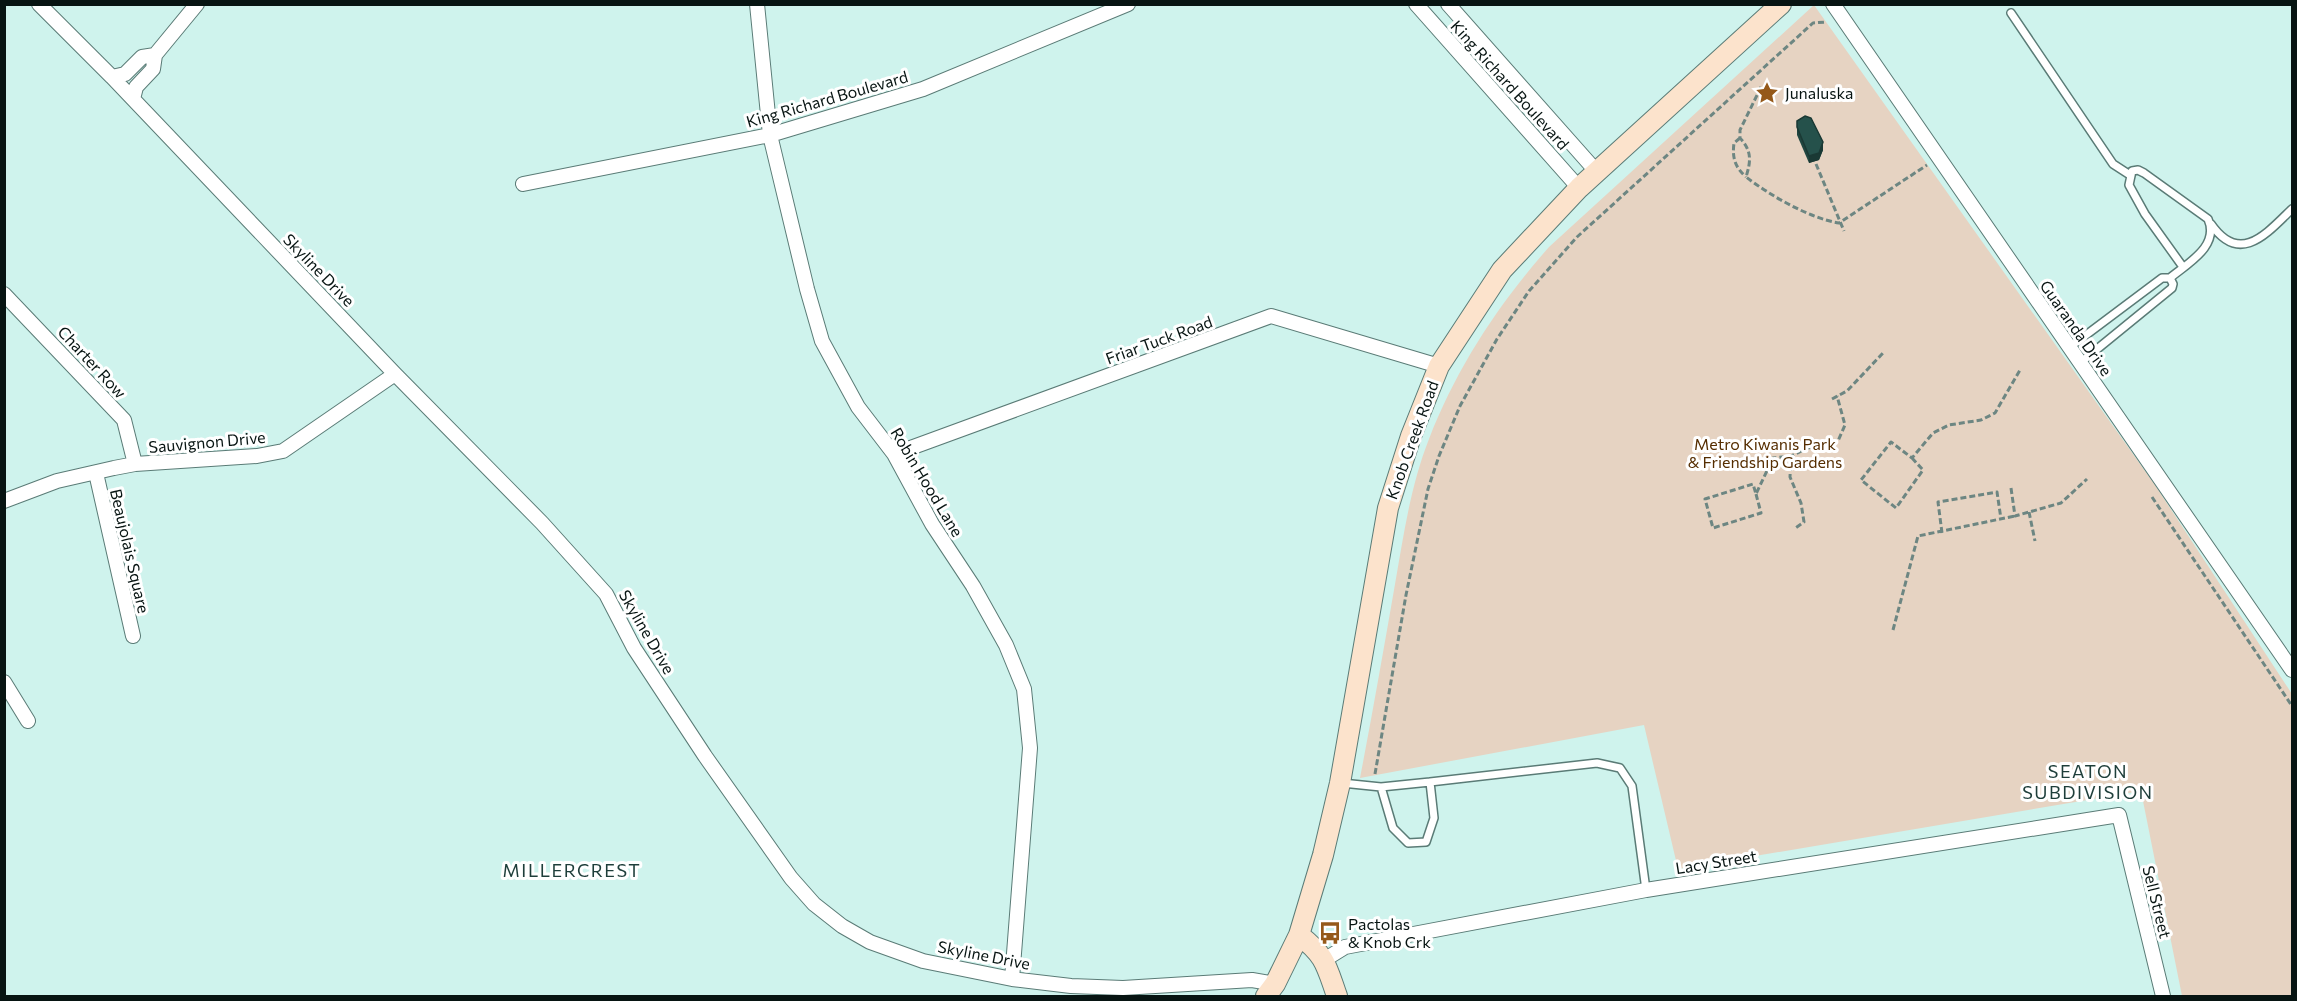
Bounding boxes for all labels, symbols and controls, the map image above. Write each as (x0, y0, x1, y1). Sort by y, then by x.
street label: King Richard Boulevard (1447, 16, 1573, 153)
street label: King Richard Boulevard (744, 66, 910, 131)
place icon: Junaluska (1754, 80, 1780, 106)
place label: Junaluska (1785, 83, 1853, 102)
street label: Skyline Drive (280, 229, 359, 310)
street label: Guaranda Drive (2036, 276, 2116, 379)
street label: Friar Tuck Road (1103, 311, 1215, 368)
street label: Charter Row (54, 322, 131, 402)
street label: Knob Creek Road (1381, 378, 1442, 502)
street label: Robin Hood Lane (887, 424, 968, 540)
street label: Sauvignon Drive (148, 427, 266, 456)
park label: Metro Kiwanis Park & Friendship Gardens (1688, 434, 1842, 471)
street label: Beaujolais Square (107, 487, 154, 615)
street label: Skyline Drive (616, 586, 679, 677)
district label: SEATON SUBDIVISION (2022, 760, 2154, 803)
street label: Lacy Street (1674, 846, 1758, 877)
district label: MILLERCREST (503, 859, 641, 881)
street label: Sell Street (2139, 864, 2176, 941)
place label: Pactolas & Knob Crk (1348, 914, 1431, 951)
bus stop icon: Pactolas & Knob Crk (1317, 920, 1343, 946)
street label: Skyline Drive (936, 936, 1032, 973)

